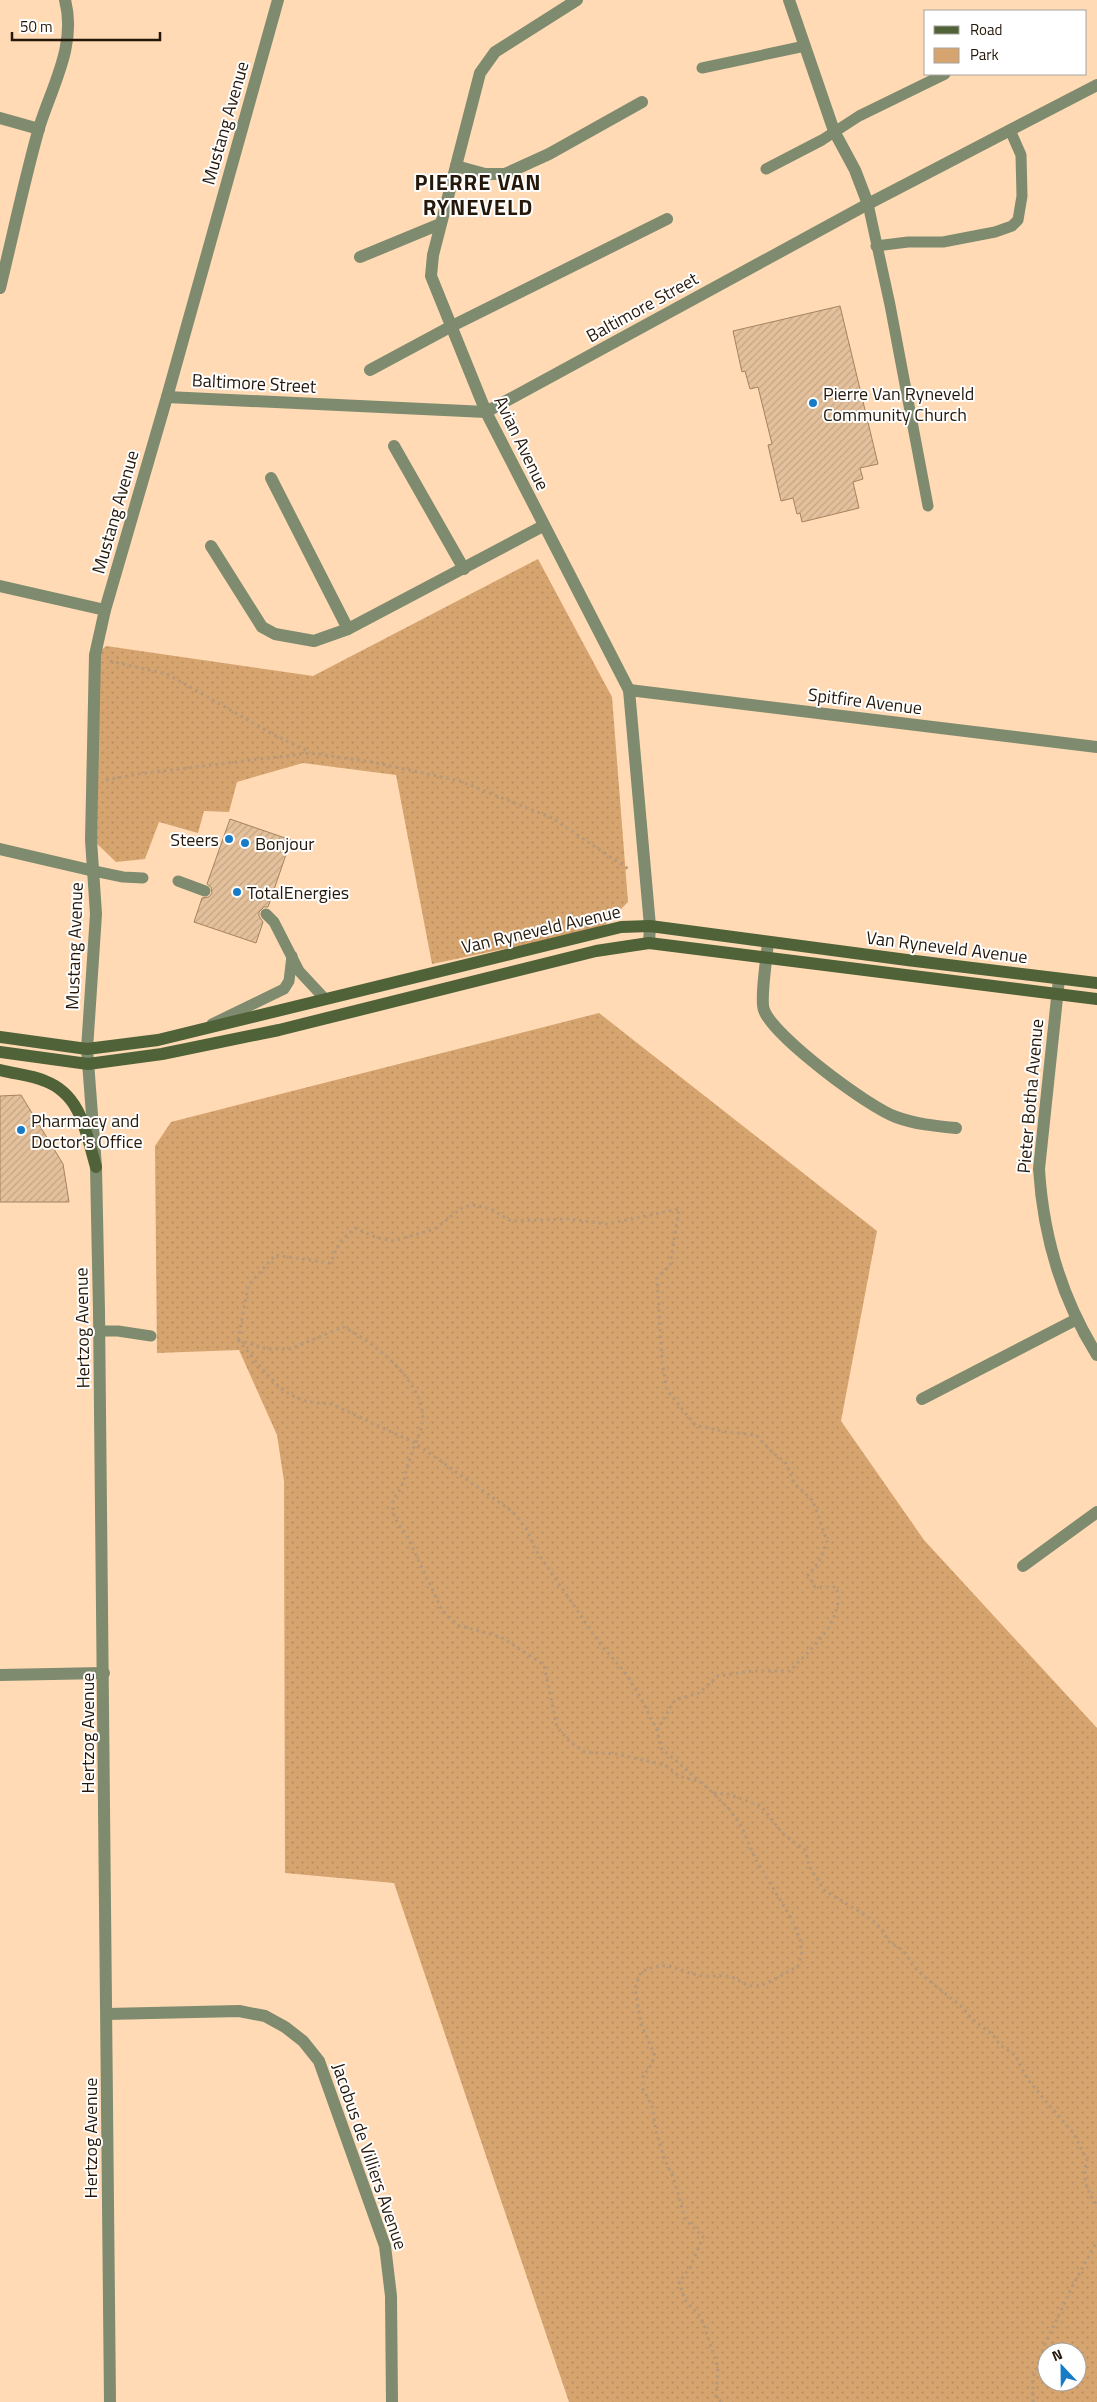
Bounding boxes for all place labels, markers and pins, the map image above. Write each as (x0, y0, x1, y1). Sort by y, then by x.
place label: Pierre Van Ryneveld Community Church (823, 380, 974, 428)
marker: Pierre Van Ryneveld Community Church (807, 397, 819, 409)
place label: Steers (170, 826, 219, 853)
place label: Bonjour (255, 830, 315, 857)
marker: Steers (223, 833, 235, 845)
marker: Bonjour (239, 837, 251, 849)
place label: TotalEnergies (247, 879, 349, 906)
marker: TotalEnergies (231, 886, 243, 898)
place label: Pharmacy and Doctor's Office (31, 1107, 143, 1155)
marker: Pharmacy and Doctor's Office (15, 1124, 27, 1136)

